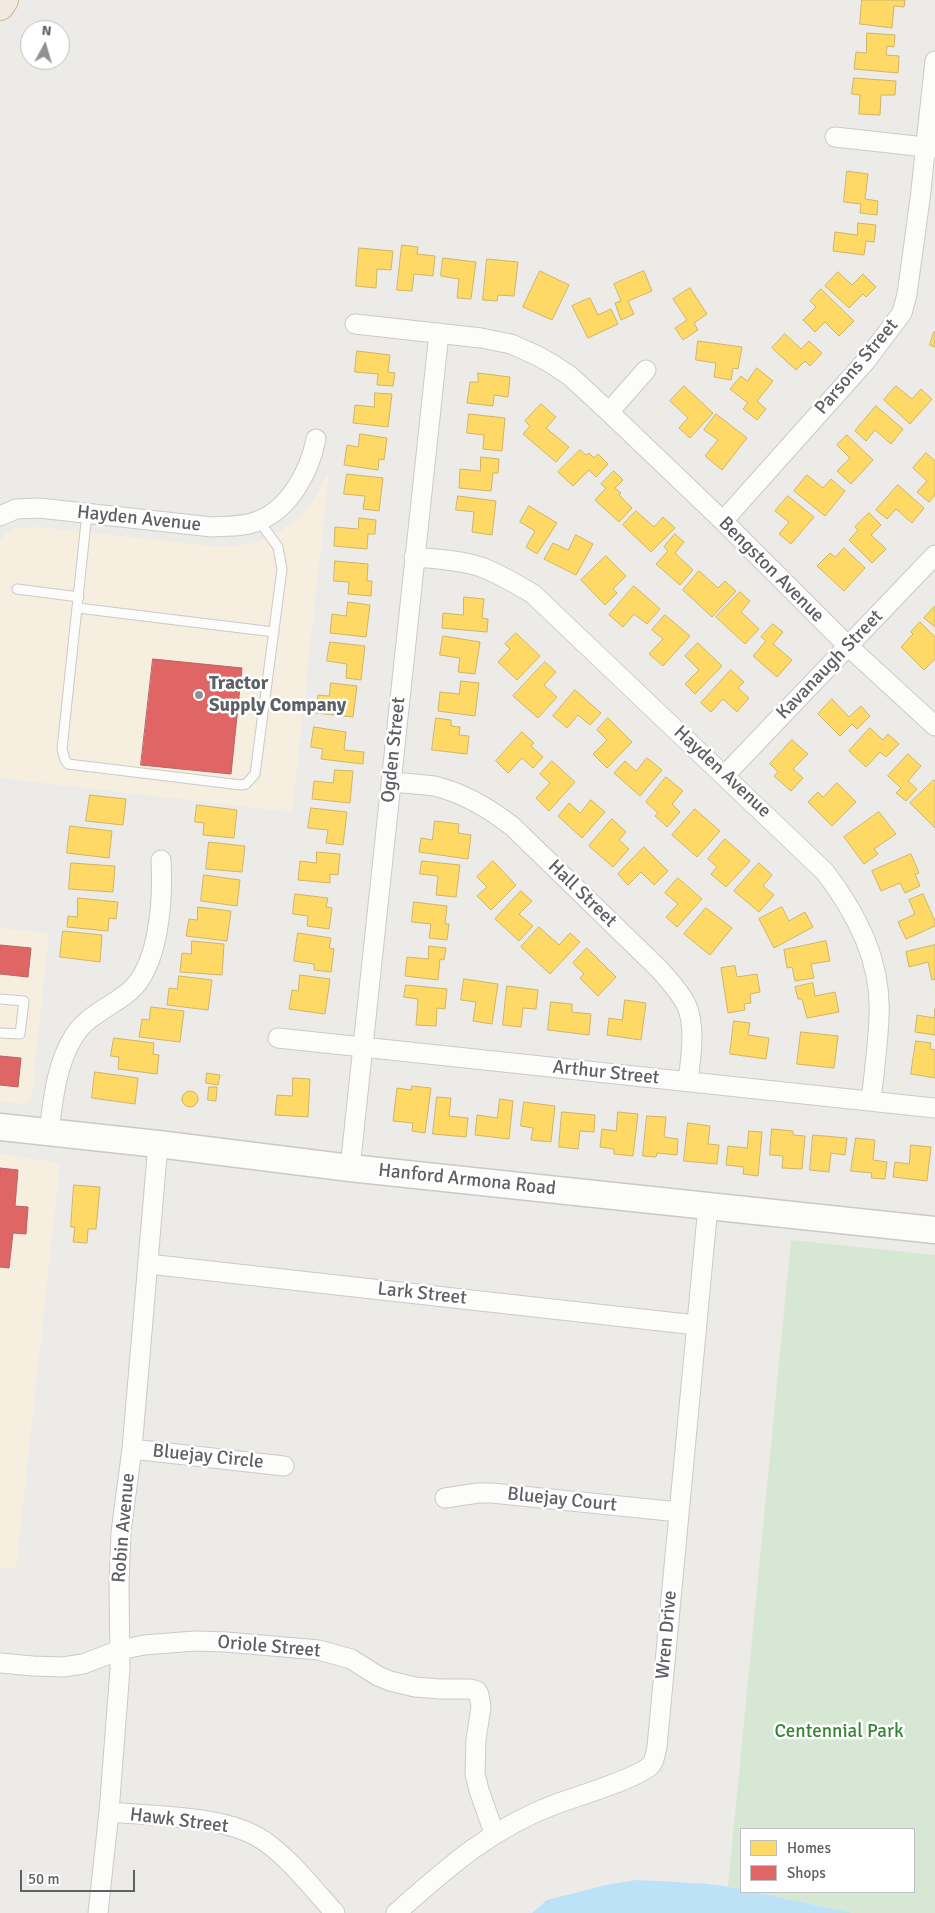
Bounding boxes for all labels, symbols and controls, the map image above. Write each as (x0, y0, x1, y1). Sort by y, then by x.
north arrow (20, 20, 70, 70)
text: N (41, 22, 52, 40)
street label: Parsons Street (810, 315, 904, 419)
street label: Hayden Avenue (76, 501, 202, 537)
street label: Bengston Avenue (713, 512, 829, 628)
street label: Kavanaugh Street (772, 606, 888, 724)
place label: Tractor Supply Company (209, 673, 346, 717)
marker: Tractor Supply Company (193, 689, 205, 701)
street label: Ogden Street (377, 696, 411, 804)
street label: Hayden Avenue (669, 721, 775, 823)
street label: Hall Street (543, 856, 621, 932)
street label: Arthur Street (552, 1056, 660, 1090)
street label: Hanford Armona Road (377, 1159, 557, 1201)
street label: Lark Street (376, 1278, 468, 1310)
street label: Bluejay Circle (151, 1440, 265, 1474)
street label: Robin Avenue (108, 1472, 140, 1584)
street label: Bluejay Court (506, 1483, 618, 1517)
street label: Wren Drive (652, 1590, 682, 1680)
street label: Oriole Street (216, 1631, 322, 1663)
park label: Centennial Park (775, 1721, 903, 1743)
street label: Hawk Street (128, 1804, 230, 1838)
legend (740, 1828, 915, 1893)
text: Homes (787, 1839, 831, 1857)
scale bar (22, 1860, 138, 1892)
text: Shops (787, 1864, 826, 1882)
text: 50 m (28, 1870, 59, 1888)

